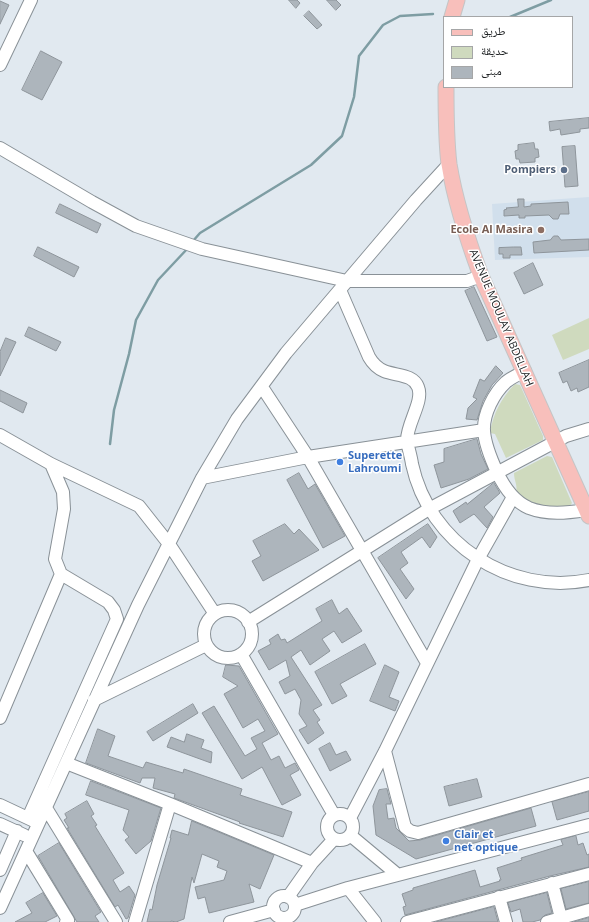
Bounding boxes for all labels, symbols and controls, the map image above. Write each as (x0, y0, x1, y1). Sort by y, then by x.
legend (443, 16, 573, 88)
text: طريق (481, 22, 506, 39)
text: حديقة (481, 42, 509, 59)
text: مبنى (481, 62, 502, 79)
place label: Pompiers (504, 163, 556, 177)
marker: Pompiers (559, 165, 569, 175)
place label: Ecole Al Masira (450, 223, 533, 237)
marker: Ecole Al Masira (536, 225, 546, 235)
street label: AVENUE MOULAY ABDELLAH (466, 247, 536, 389)
place label: Superette Lahroumi (348, 449, 402, 475)
marker: Superette Lahroumi (335, 457, 345, 467)
place label: Clair et net optique (454, 828, 518, 854)
marker: Clair et net optique (441, 836, 451, 846)

